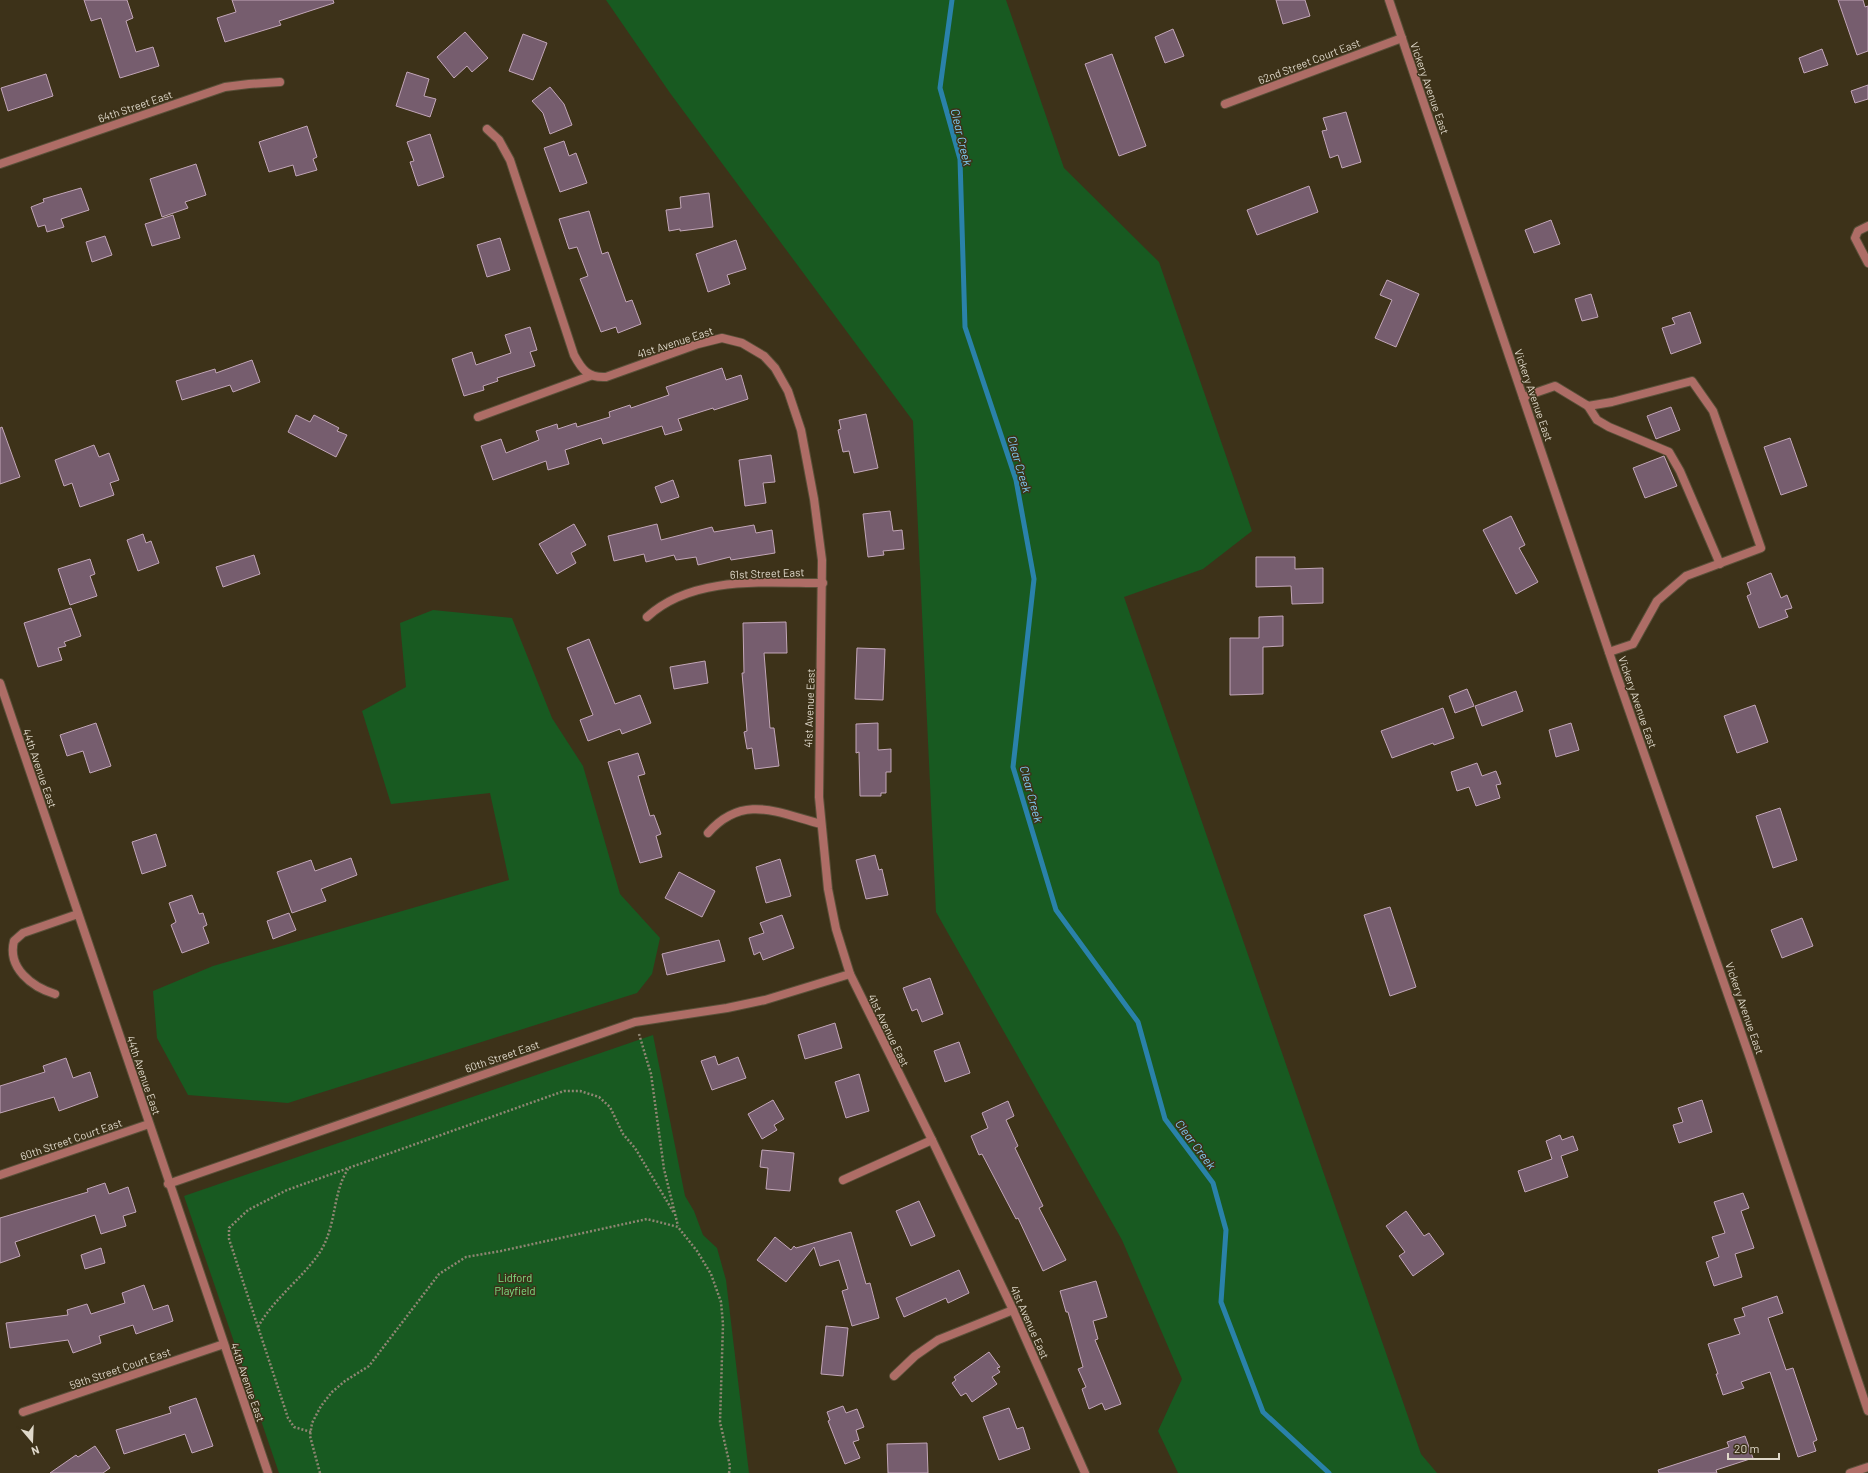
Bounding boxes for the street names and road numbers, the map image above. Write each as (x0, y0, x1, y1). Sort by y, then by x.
street label: 62nd Street Court East (1256, 36, 1362, 86)
street label: Vickery Avenue East (1408, 40, 1452, 136)
street label: 64th Street East (96, 87, 174, 125)
street label: 41st Avenue East (635, 324, 715, 360)
street label: Vickery Avenue East (1512, 347, 1556, 443)
street label: 61st Street East (729, 565, 805, 581)
street label: Vickery Avenue East (1616, 654, 1660, 750)
street label: 41st Avenue East (801, 668, 817, 748)
street label: 44th Avenue East (20, 727, 60, 809)
street label: Vickery Avenue East (1723, 960, 1767, 1056)
street label: 41st Avenue East (866, 992, 912, 1068)
street label: 44th Avenue East (124, 1034, 164, 1116)
street label: 60th Street East (463, 1037, 541, 1075)
street label: 60th Street Court East (18, 1115, 124, 1163)
street label: 41st Avenue East (1008, 1283, 1052, 1361)
street label: 44th Avenue East (228, 1341, 268, 1423)
street label: 59th Street Court East (68, 1345, 172, 1391)

